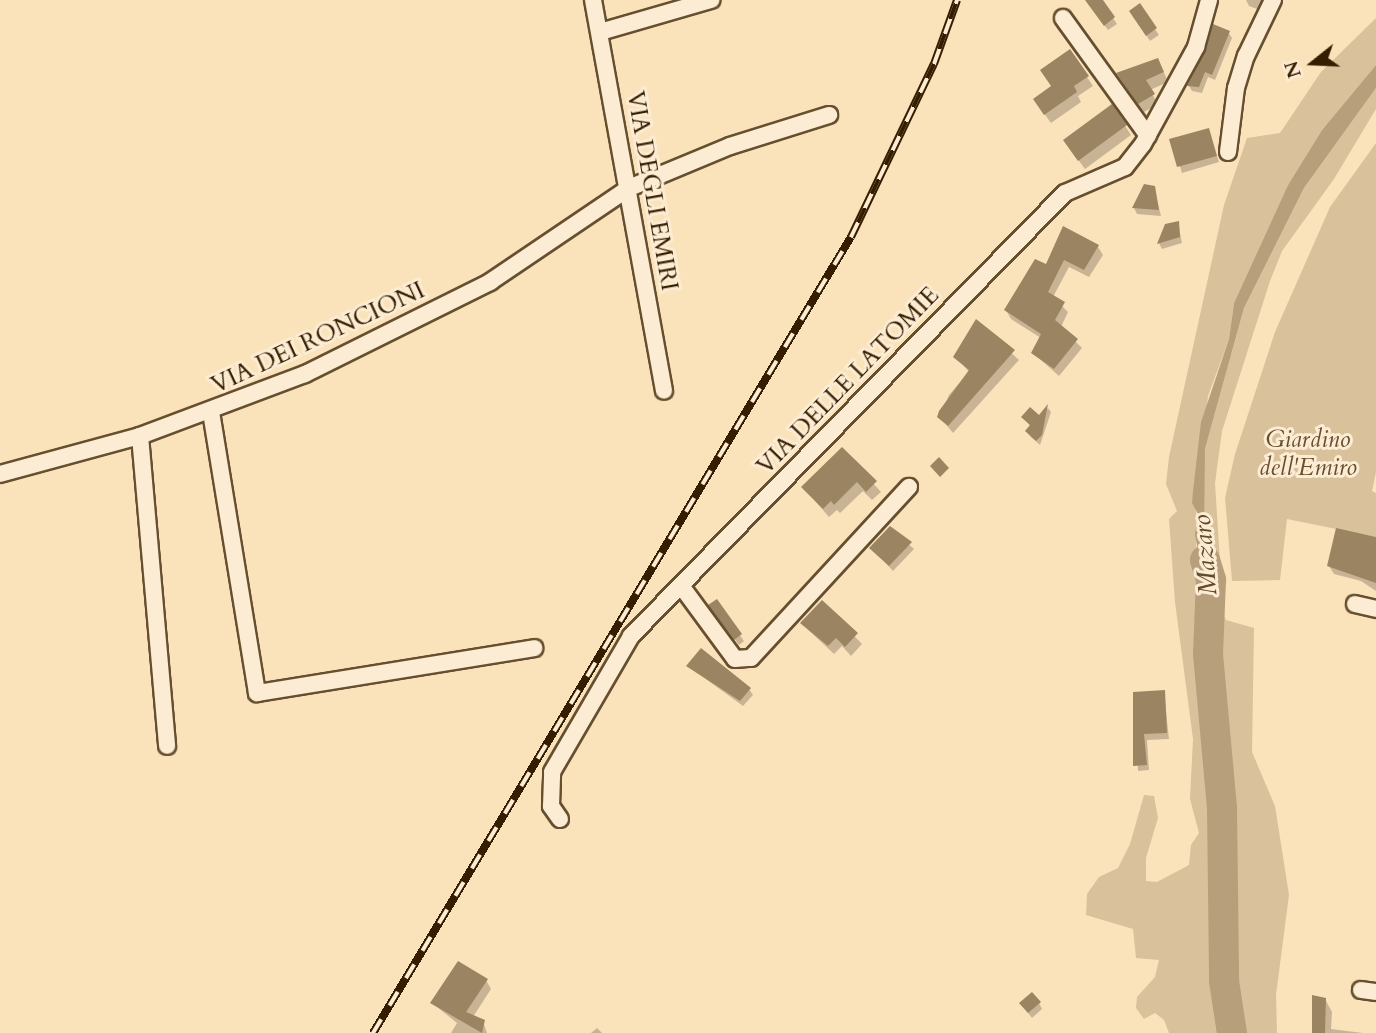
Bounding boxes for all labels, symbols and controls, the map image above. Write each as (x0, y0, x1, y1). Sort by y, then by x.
north arrow (1278, 28, 1348, 98)
text: N (1278, 58, 1308, 81)
street label: VIA DEGLI EMIRI (620, 89, 684, 293)
street label: VIA DEI RONCIONI (207, 276, 429, 400)
street label: VIA DELLE LATOMIE (751, 281, 945, 481)
park label: Giardino dell'Emiro (1259, 426, 1357, 482)
water label: Mazaro (1186, 513, 1224, 597)

